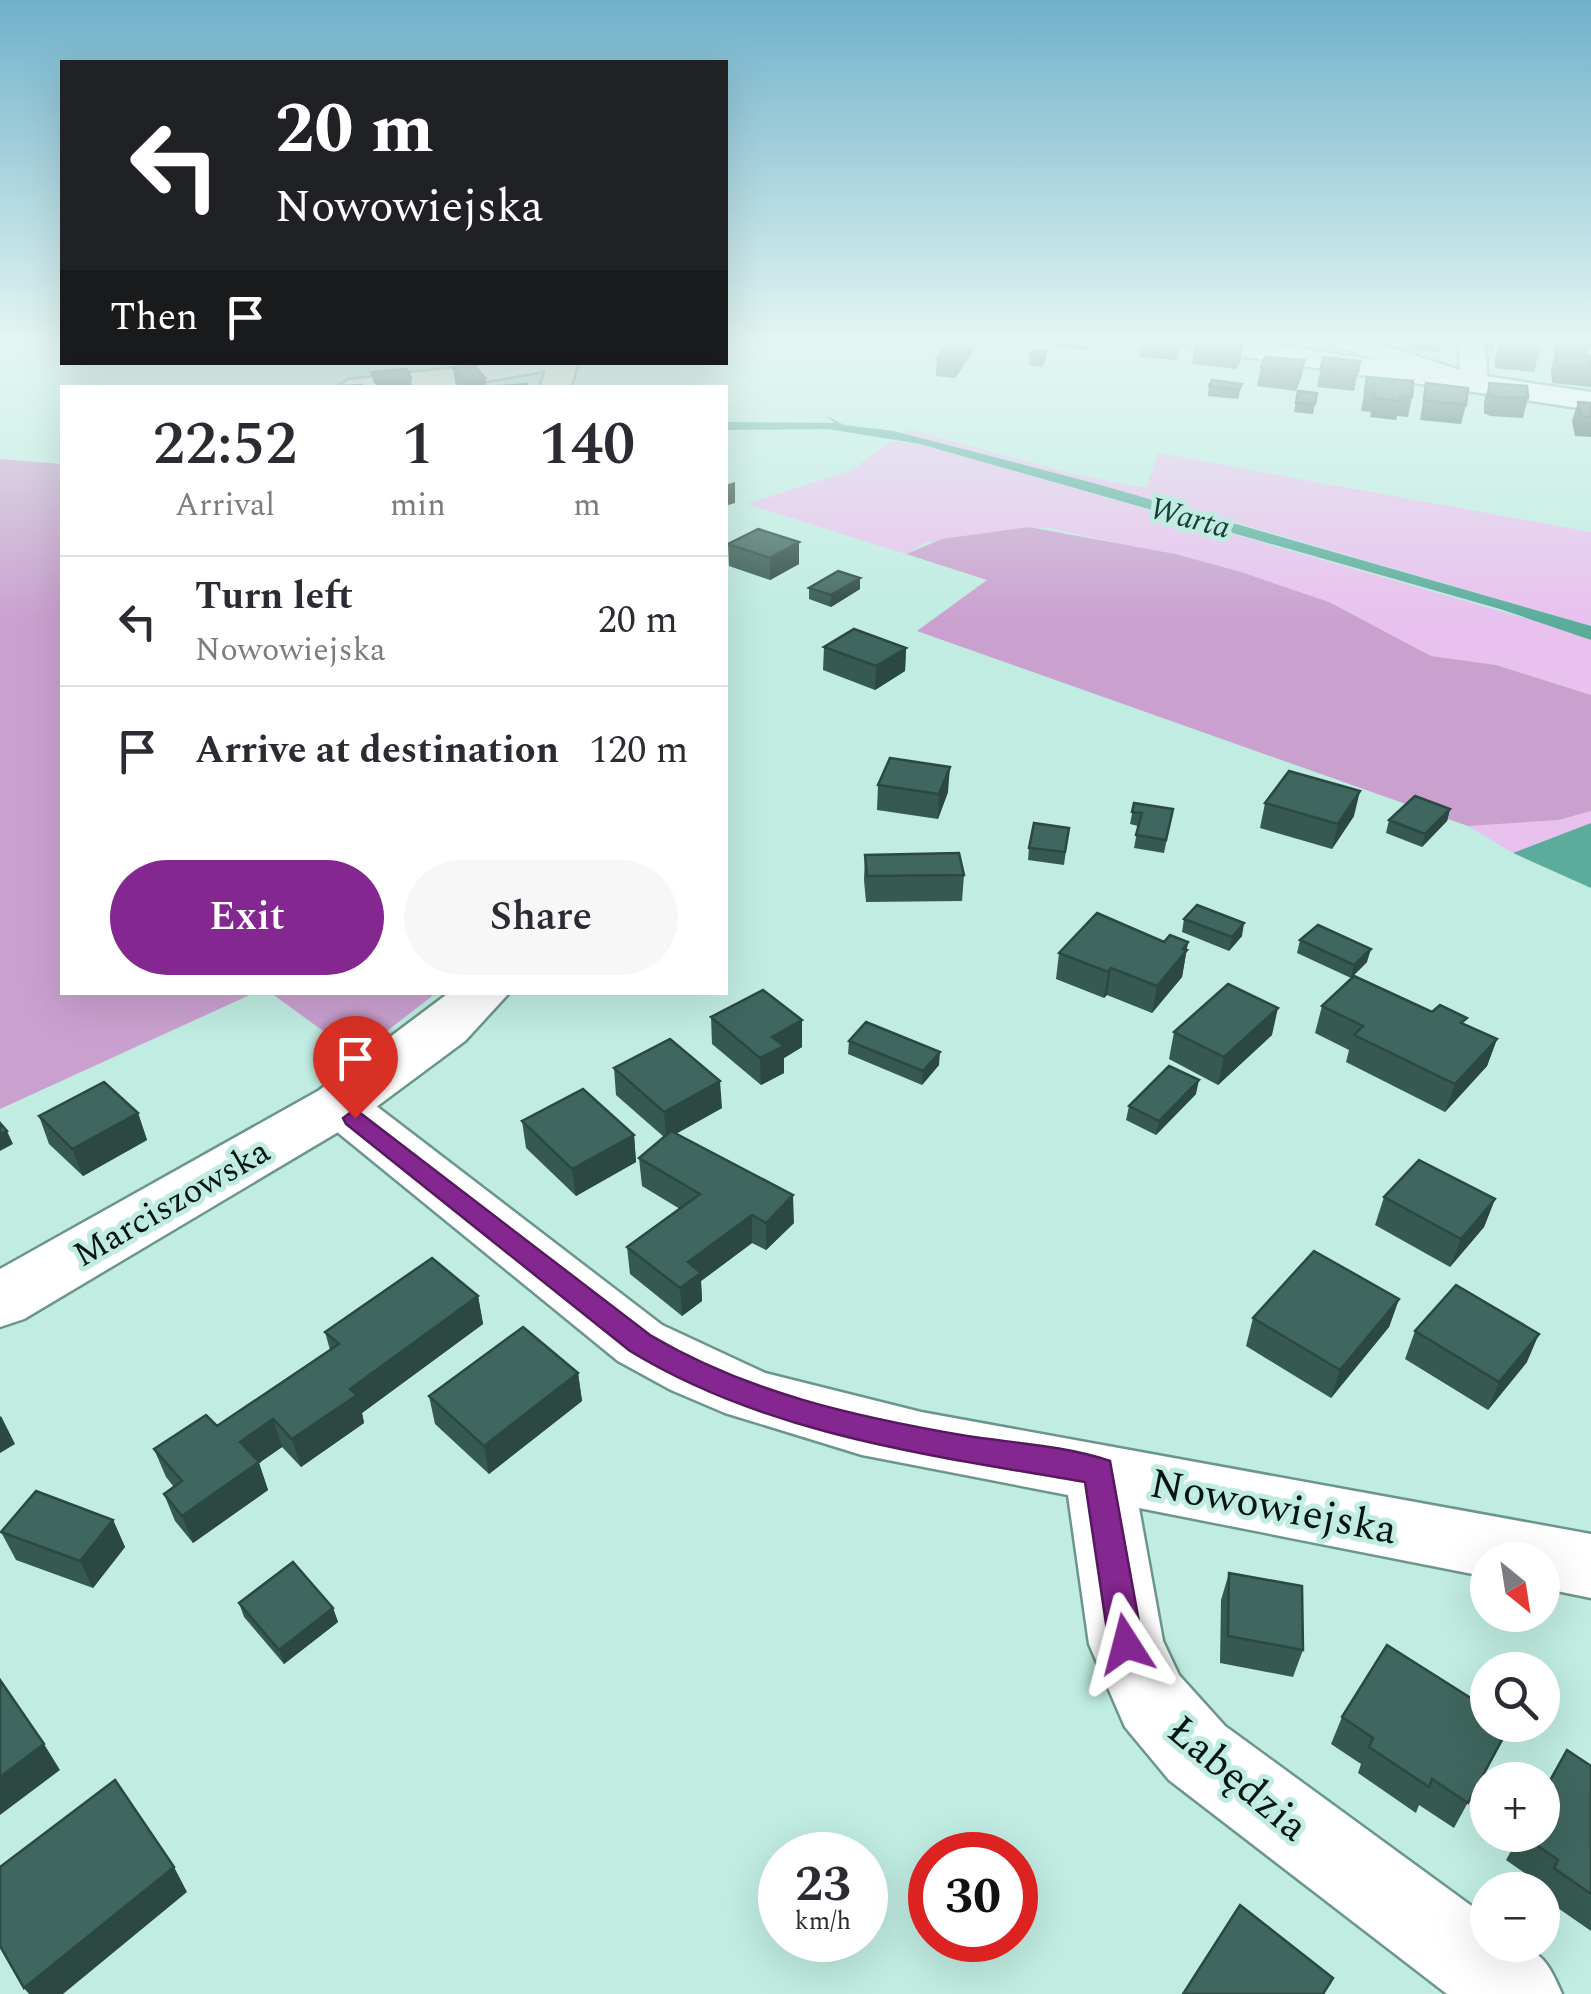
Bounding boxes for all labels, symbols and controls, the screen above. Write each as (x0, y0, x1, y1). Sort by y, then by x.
text: 20 m (275, 77, 434, 183)
icon: left (110, 100, 240, 230)
text: Nowowiejska (275, 173, 543, 242)
text: Then (110, 289, 198, 347)
icon: arrive (218, 290, 273, 345)
text: 22:52 (153, 399, 297, 491)
text: 1 (402, 399, 434, 491)
text: 140 (539, 399, 635, 491)
text: Arrival (175, 481, 275, 530)
text: min (390, 481, 446, 530)
text: m (573, 481, 601, 530)
water label: Warta (1144, 484, 1236, 553)
text: Turn left (195, 568, 353, 626)
text: 20 m (598, 592, 678, 650)
icon: left (110, 594, 165, 649)
text: Nowowiejska (195, 626, 386, 675)
text: Arrive at destination (195, 722, 559, 780)
text: 120 m (589, 722, 688, 780)
icon: arrive (110, 724, 165, 779)
button: Exit (110, 860, 384, 975)
button: Share (404, 860, 678, 975)
pin (313, 1016, 398, 1119)
icon: arrive (328, 1031, 383, 1086)
street label: Marciszowska (63, 1125, 280, 1281)
street label: Nowowiejska (1145, 1453, 1403, 1562)
north arrow (1470, 1542, 1560, 1632)
map controls (1470, 1542, 1560, 1962)
position arrow (1074, 1592, 1178, 1696)
button: search (1470, 1652, 1560, 1742)
street label: Łabędzia (1153, 1701, 1322, 1857)
button: + (1470, 1762, 1560, 1852)
speed limit sign: 30 (908, 1832, 1038, 1962)
text: 23 (795, 1847, 851, 1923)
button: − (1470, 1872, 1560, 1962)
text: km/h (795, 1903, 851, 1941)

